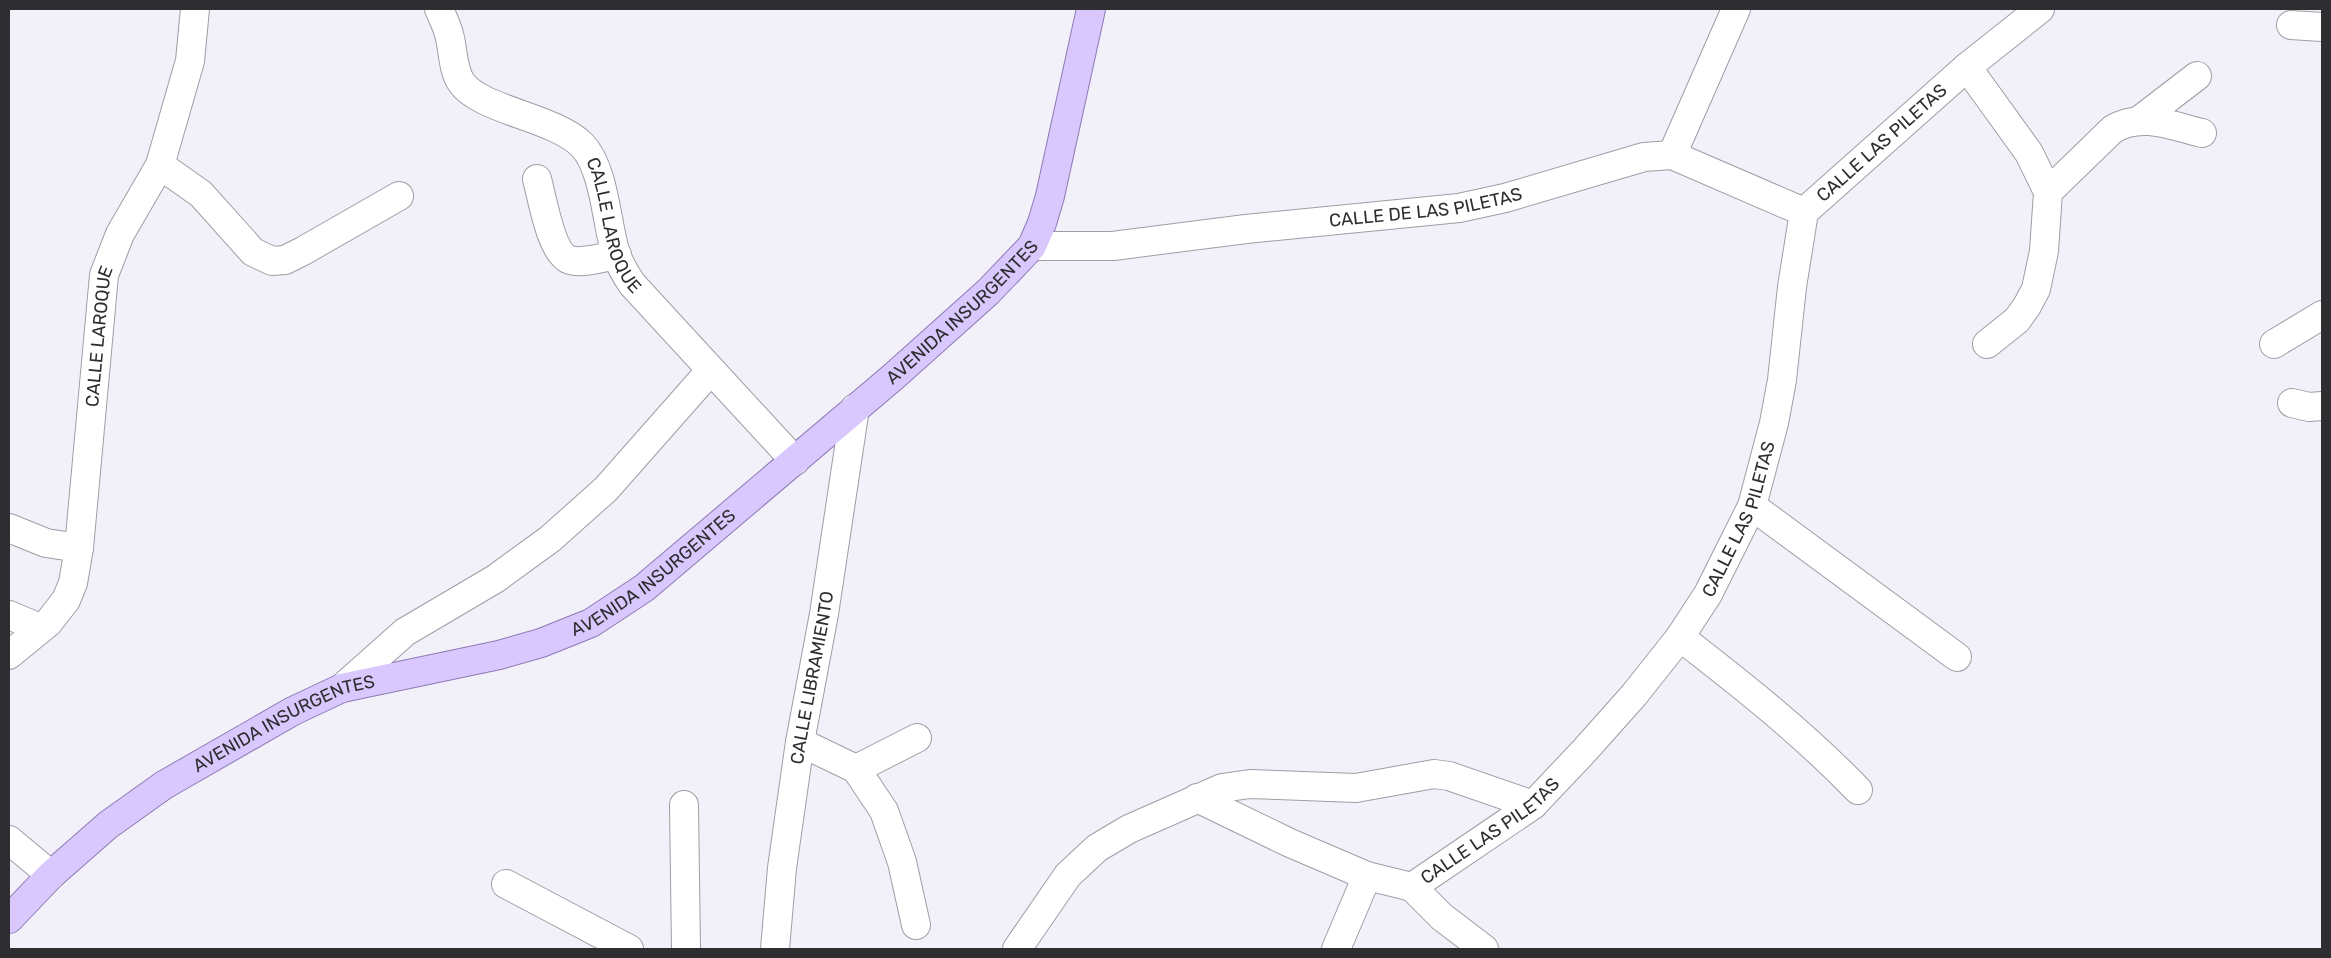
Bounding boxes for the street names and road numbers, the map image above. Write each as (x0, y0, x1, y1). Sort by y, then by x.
street label: CALLE LAS PILETAS (1812, 79, 1951, 207)
street label: CALLE LAROQUE (582, 154, 646, 298)
street label: CALLE DE LAS PILETAS (1328, 183, 1525, 232)
street label: AVENIDA INSURGENTES (882, 235, 1043, 389)
street label: CALLE LAROQUE (81, 263, 118, 408)
street label: CALLE LAS PILETAS (1697, 439, 1780, 601)
street label: AVENIDA INSURGENTES (568, 504, 740, 641)
street label: CALLE LIBRAMIENTO (786, 590, 838, 766)
street label: AVENIDA INSURGENTES (189, 670, 377, 777)
street label: CALLE LAS PILETAS (1416, 773, 1564, 889)

